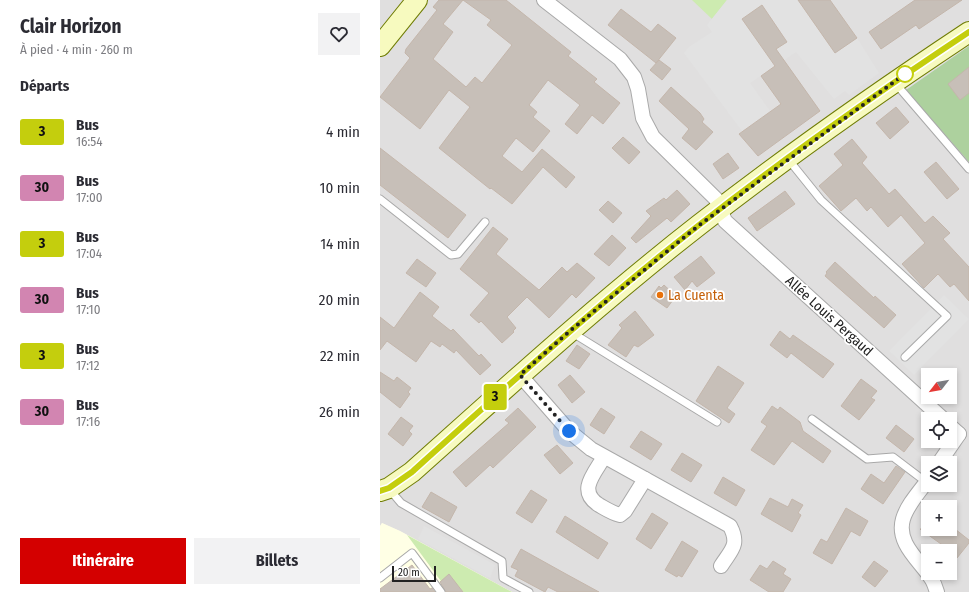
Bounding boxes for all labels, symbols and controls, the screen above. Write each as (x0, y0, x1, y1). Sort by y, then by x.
button: heart (318, 13, 360, 55)
text: Clair Horizon (20, 15, 121, 38)
text: À pied · 4 min · 260 m (20, 42, 133, 57)
unlabelled marker (896, 65, 914, 83)
text: Départs (20, 77, 69, 95)
text: Bus (76, 116, 99, 134)
text: 3 (39, 123, 45, 140)
text: 4 min (326, 123, 360, 141)
text: 16:54 (76, 134, 103, 149)
text: Bus (76, 172, 99, 190)
text: 30 (35, 179, 49, 196)
text: 10 min (320, 179, 360, 197)
text: 17:00 (76, 190, 103, 205)
text: Bus (76, 228, 99, 246)
text: 3 (39, 235, 45, 252)
text: 14 min (320, 235, 360, 253)
text: 17:04 (76, 246, 102, 261)
street label: Allée Louis Pergaud (782, 272, 876, 360)
text: Bus (76, 284, 99, 302)
place label: La Cuenta (668, 287, 724, 304)
marker: La Cuenta (655, 290, 665, 300)
text: 30 (35, 291, 49, 308)
text: 20 min (319, 291, 360, 309)
text: 17:10 (76, 302, 100, 317)
text: Bus (76, 340, 99, 358)
text: 3 (39, 347, 45, 364)
text: 22 min (320, 347, 360, 365)
text: 17:12 (76, 358, 99, 373)
north arrow (921, 368, 957, 404)
map controls (921, 368, 957, 580)
line badge: 3 (482, 384, 508, 410)
text: 3 (492, 388, 498, 405)
text: Bus (76, 396, 99, 414)
text: 30 (35, 403, 49, 420)
text: 26 min (319, 403, 360, 421)
button: locate (921, 412, 957, 448)
text: 17:16 (76, 414, 100, 429)
your location (559, 421, 579, 441)
button: layers (921, 456, 957, 492)
button: + (921, 500, 957, 536)
button: Itinéraire (20, 538, 186, 584)
button: Billets (194, 538, 360, 584)
button: − (921, 544, 957, 580)
scale bar (392, 564, 436, 583)
text: 20 m (398, 566, 420, 579)

